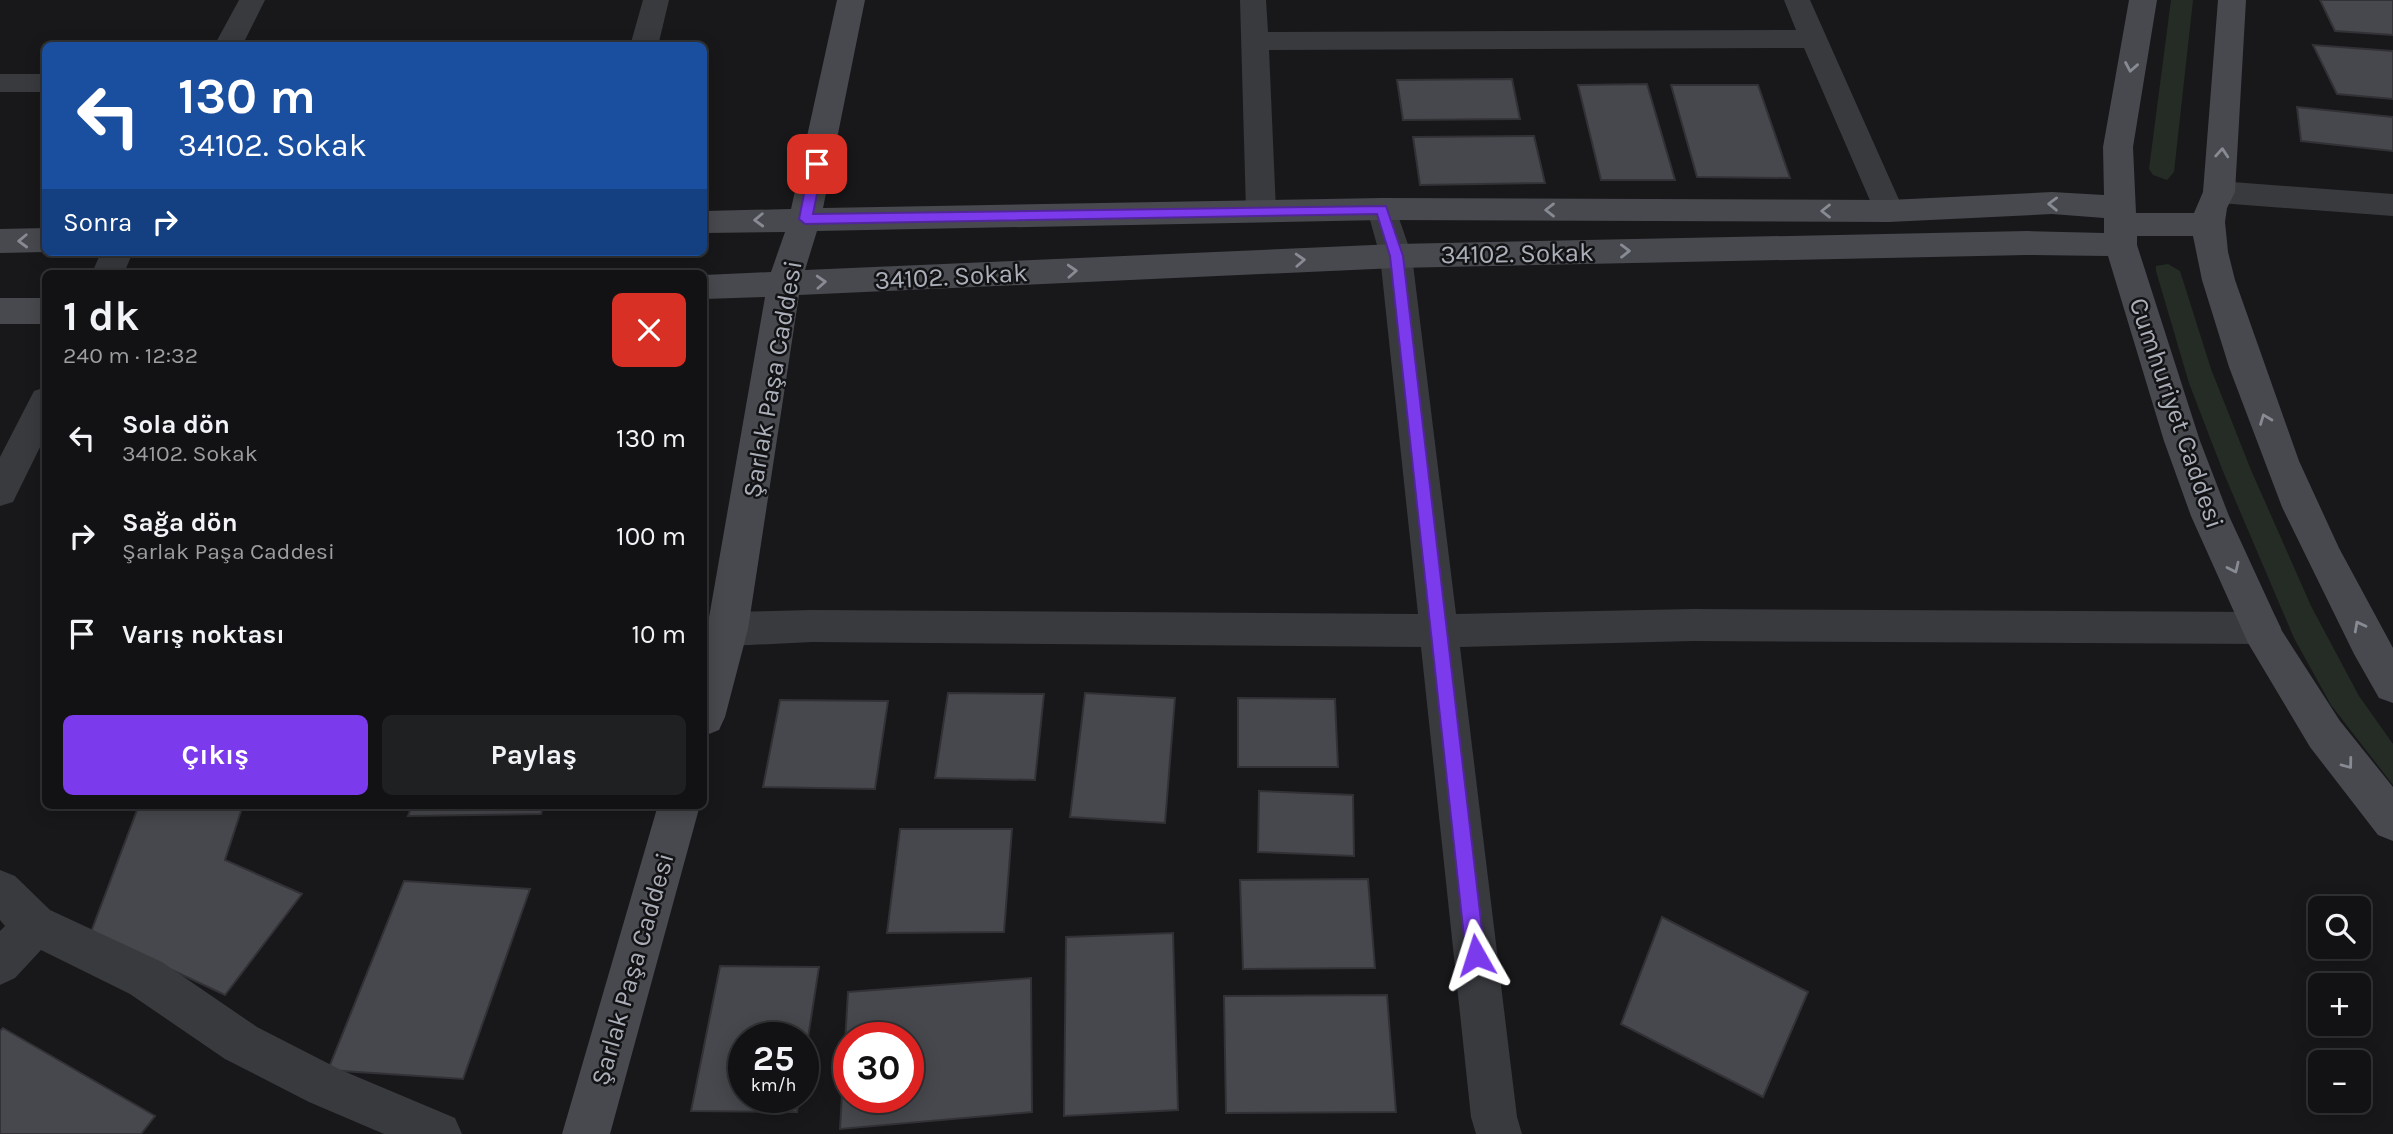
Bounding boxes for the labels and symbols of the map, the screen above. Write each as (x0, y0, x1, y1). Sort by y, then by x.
one-way arrow (2124, 61, 2139, 73)
pin (787, 134, 847, 194)
one-way arrow (2214, 147, 2229, 158)
one-way arrow (2048, 196, 2058, 212)
one-way arrow (1544, 202, 1554, 218)
one-way arrow (1820, 203, 1831, 219)
one-way arrow (753, 213, 764, 228)
one-way arrow (17, 233, 28, 248)
street label: 34102. Sokak (1440, 237, 1594, 270)
one-way arrow (1620, 243, 1631, 259)
one-way arrow (1294, 253, 1305, 268)
street label: 34102. Sokak (874, 257, 1028, 296)
street label: Şarlak Paşa Caddesi (736, 258, 809, 500)
one-way arrow (1067, 263, 1078, 278)
one-way arrow (815, 275, 826, 290)
street label: Cumhuriyet Caddesi (2123, 294, 2231, 533)
one-way arrow (2259, 413, 2273, 425)
one-way arrow (2226, 561, 2240, 573)
one-way arrow (2354, 621, 2367, 633)
one-way arrow (2340, 756, 2352, 769)
street label: Şarlak Paşa Caddesi (584, 849, 681, 1089)
position arrow (1439, 918, 1513, 992)
speed limit sign: 30 (833, 1022, 924, 1113)

